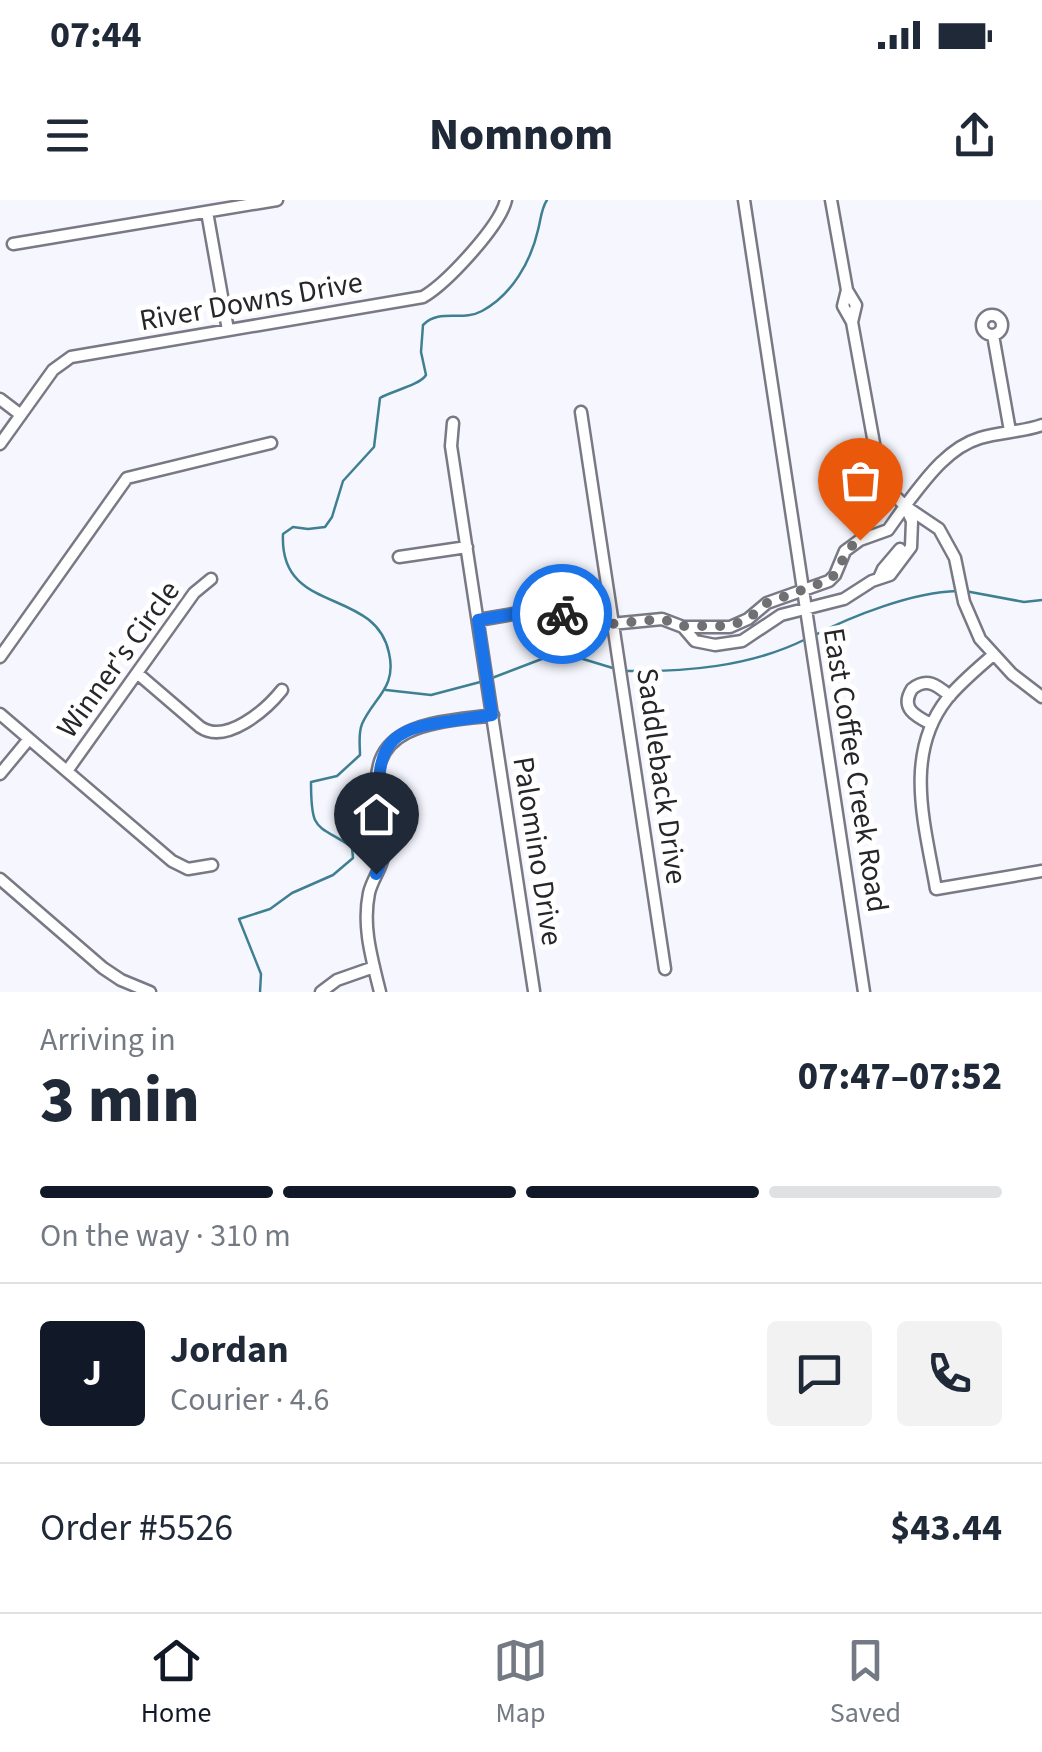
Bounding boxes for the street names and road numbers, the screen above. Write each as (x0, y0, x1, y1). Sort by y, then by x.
street label: River Downs Drive (136, 261, 366, 342)
street label: Winner's Circle (47, 572, 190, 747)
street label: East Coffee Creek Road (812, 625, 899, 915)
street label: Saddleback Drive (625, 665, 698, 887)
street label: Palomino Drive (501, 754, 574, 949)

